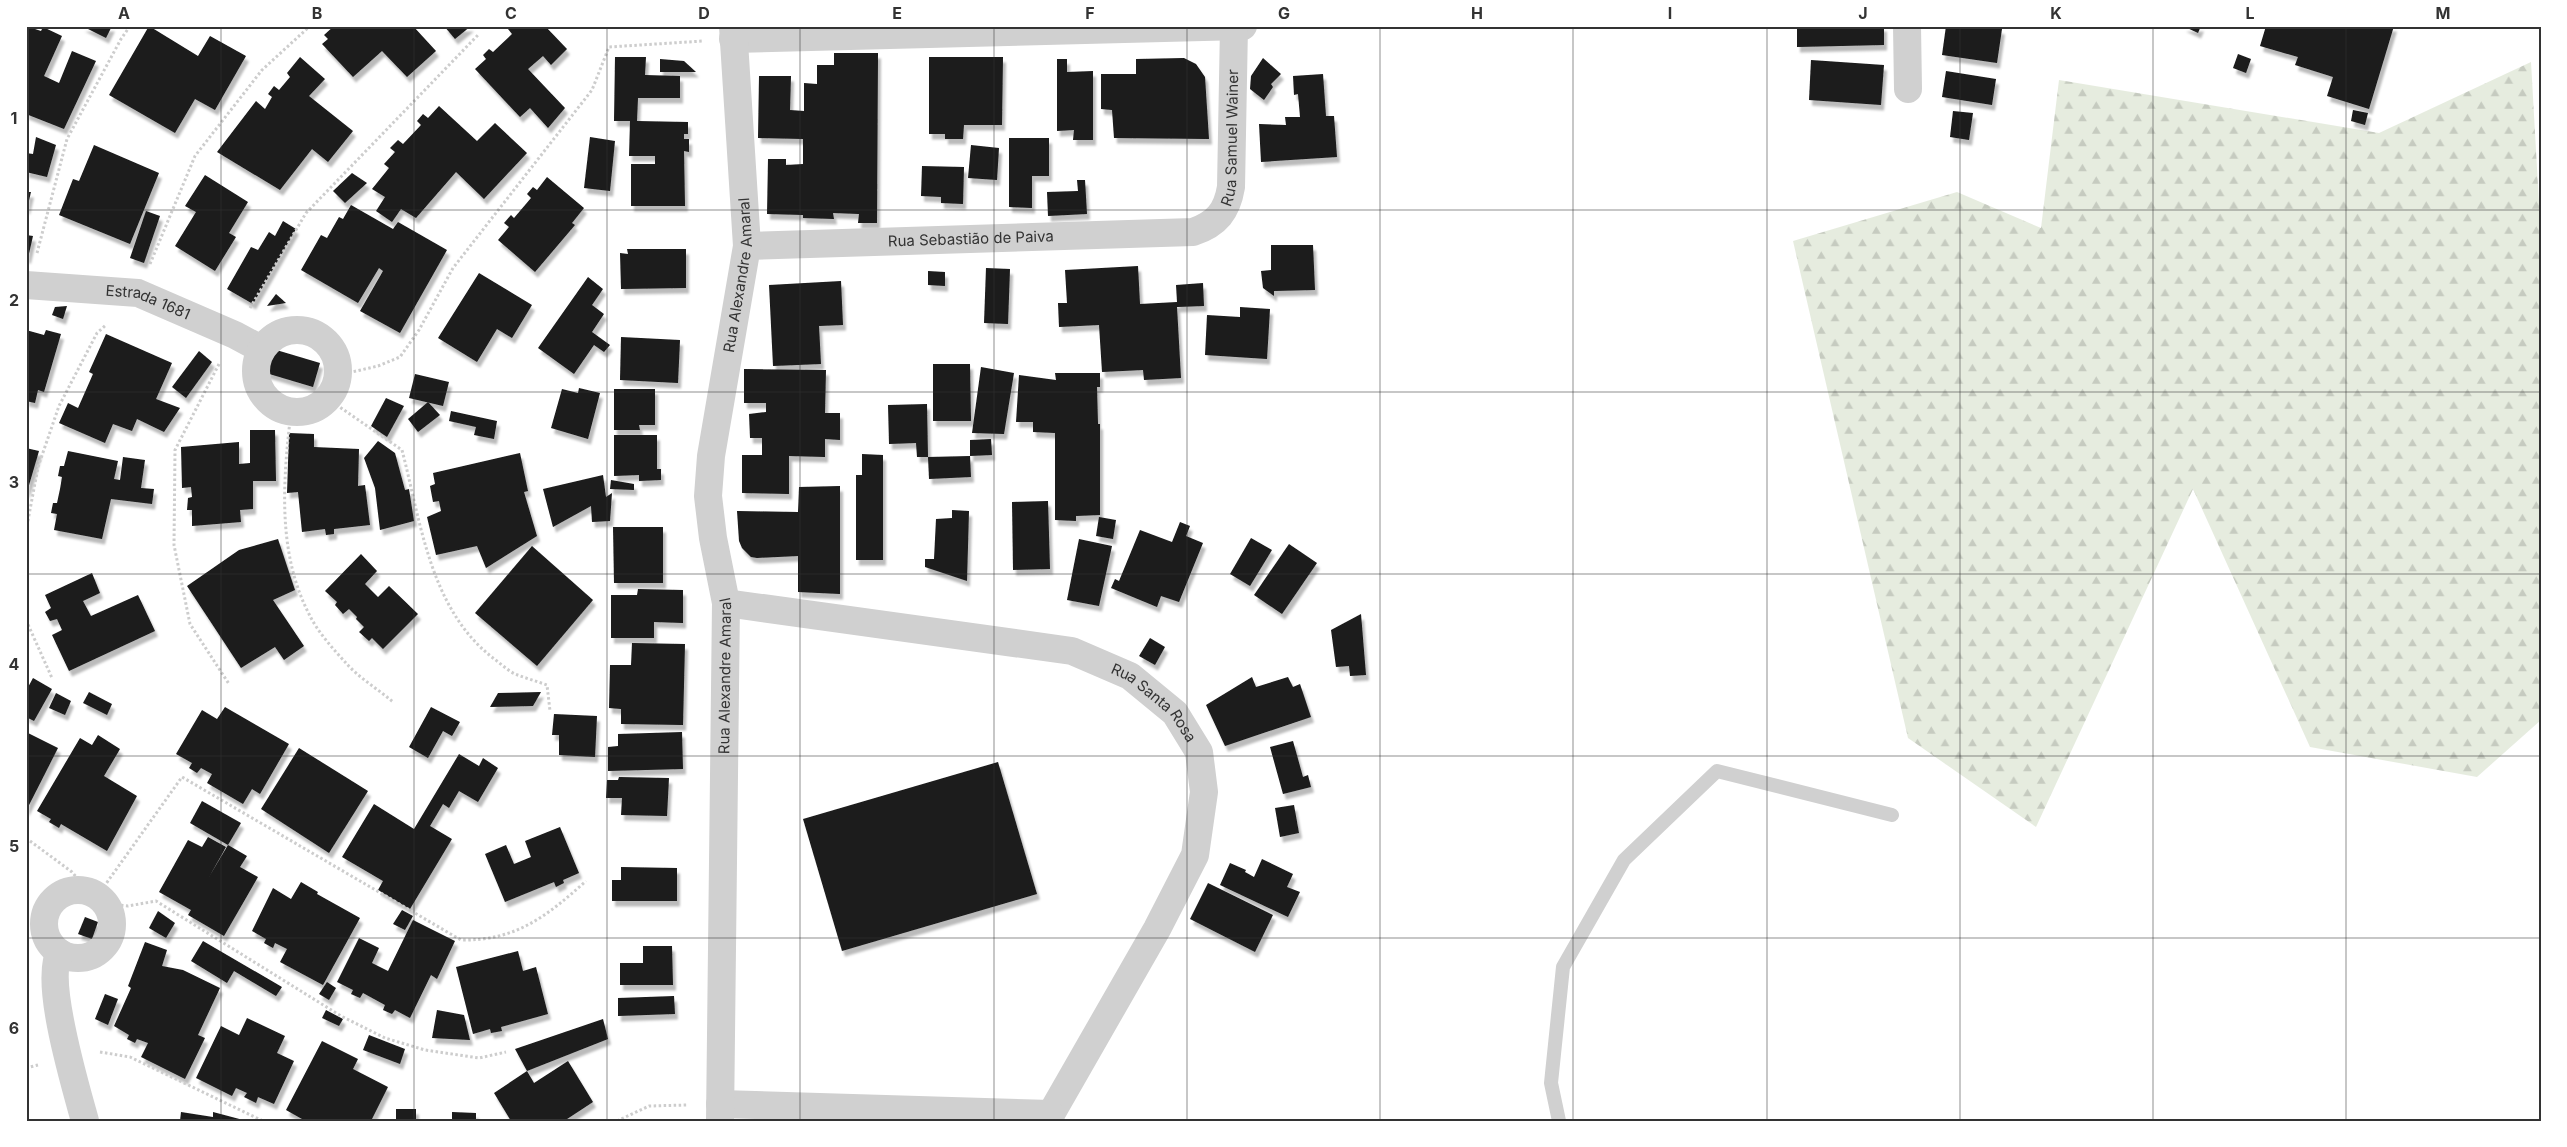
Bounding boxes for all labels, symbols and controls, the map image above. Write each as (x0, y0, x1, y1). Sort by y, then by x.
text: A (118, 3, 130, 23)
text: B (312, 3, 322, 23)
text: C (505, 3, 517, 23)
text: D (698, 3, 710, 23)
text: E (892, 3, 902, 23)
text: F (1085, 3, 1095, 23)
text: G (1278, 3, 1290, 23)
text: H (1471, 3, 1483, 23)
text: I (1668, 3, 1672, 23)
text: J (1858, 3, 1868, 23)
text: K (2050, 3, 2062, 23)
text: L (2245, 3, 2255, 23)
text: M (2436, 3, 2450, 23)
street label: Rua Samuel Wainer (1216, 69, 1242, 209)
text: 1 (11, 108, 17, 128)
street label: Rua Alexandre Amaral (719, 197, 756, 354)
street label: Rua Sebastião de Paiva (888, 226, 1054, 251)
street label: Estrada 1681 (105, 281, 193, 324)
text: 2 (9, 290, 19, 310)
text: 3 (9, 472, 19, 492)
street label: Rua Alexandre Amaral (714, 596, 735, 754)
text: 4 (9, 654, 20, 674)
street label: Rua Santa Rosa (1108, 659, 1201, 745)
text: 5 (9, 836, 19, 856)
text: 6 (9, 1018, 19, 1038)

